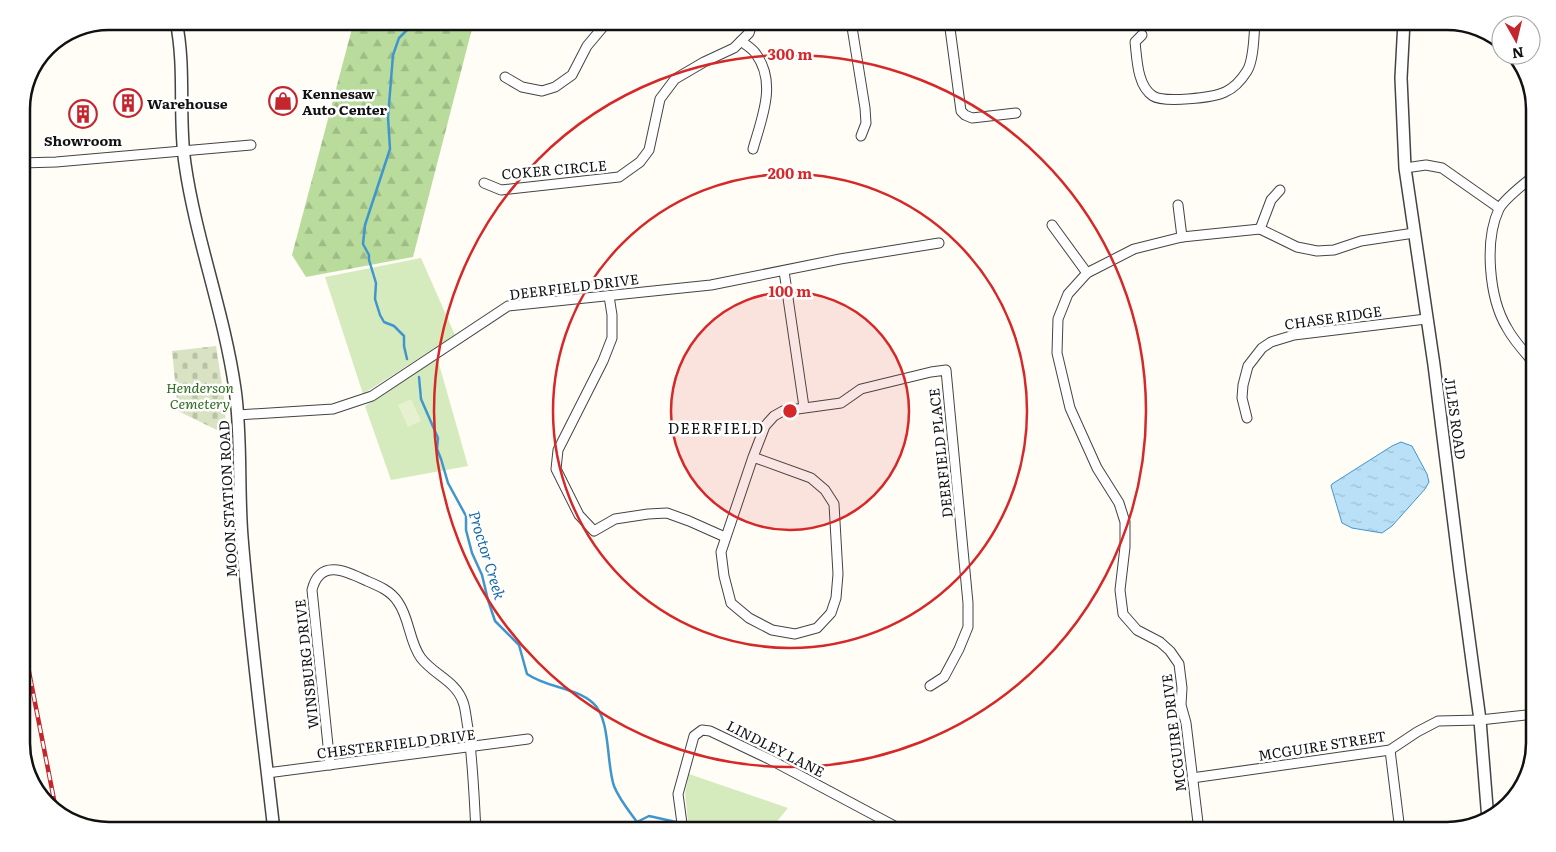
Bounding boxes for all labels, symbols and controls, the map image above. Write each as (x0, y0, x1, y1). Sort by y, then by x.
north arrow (1491, 15, 1541, 65)
text: 300 m (768, 42, 812, 65)
text: N (1510, 43, 1525, 65)
place label: Kennesaw Auto Center (302, 83, 388, 119)
shop icon: Kennesaw Auto Center (268, 86, 298, 116)
building icon: Warehouse (113, 88, 143, 118)
place label: Warehouse (147, 93, 228, 113)
building icon: Showroom (68, 99, 98, 129)
place label: Showroom (44, 130, 122, 150)
street label: COKER CIRCLE (501, 154, 607, 184)
text: 200 m (768, 161, 812, 184)
street label: DEERFIELD DRIVE (508, 268, 640, 304)
text: 100 m (769, 279, 811, 302)
street label: CHASE RIDGE (1283, 300, 1383, 334)
street label: JILES ROAD (1440, 375, 1472, 461)
park label: Henderson Cemetery (166, 377, 235, 413)
street label: DEERFIELD PLACE (923, 387, 957, 519)
centre of rings (781, 402, 799, 420)
district label: DEERFIELD (668, 416, 764, 439)
street label: MOON STATION ROAD (213, 420, 241, 578)
water label: Proctor Creek (464, 508, 513, 603)
street label: WINSBURG DRIVE (289, 598, 323, 730)
street label: MCGUIRE DRIVE (1156, 673, 1190, 793)
street label: LINDLEY LANE (724, 715, 828, 781)
street label: CHESTERFIELD DRIVE (316, 723, 476, 763)
street label: MCGUIRE STREET (1257, 725, 1387, 765)

